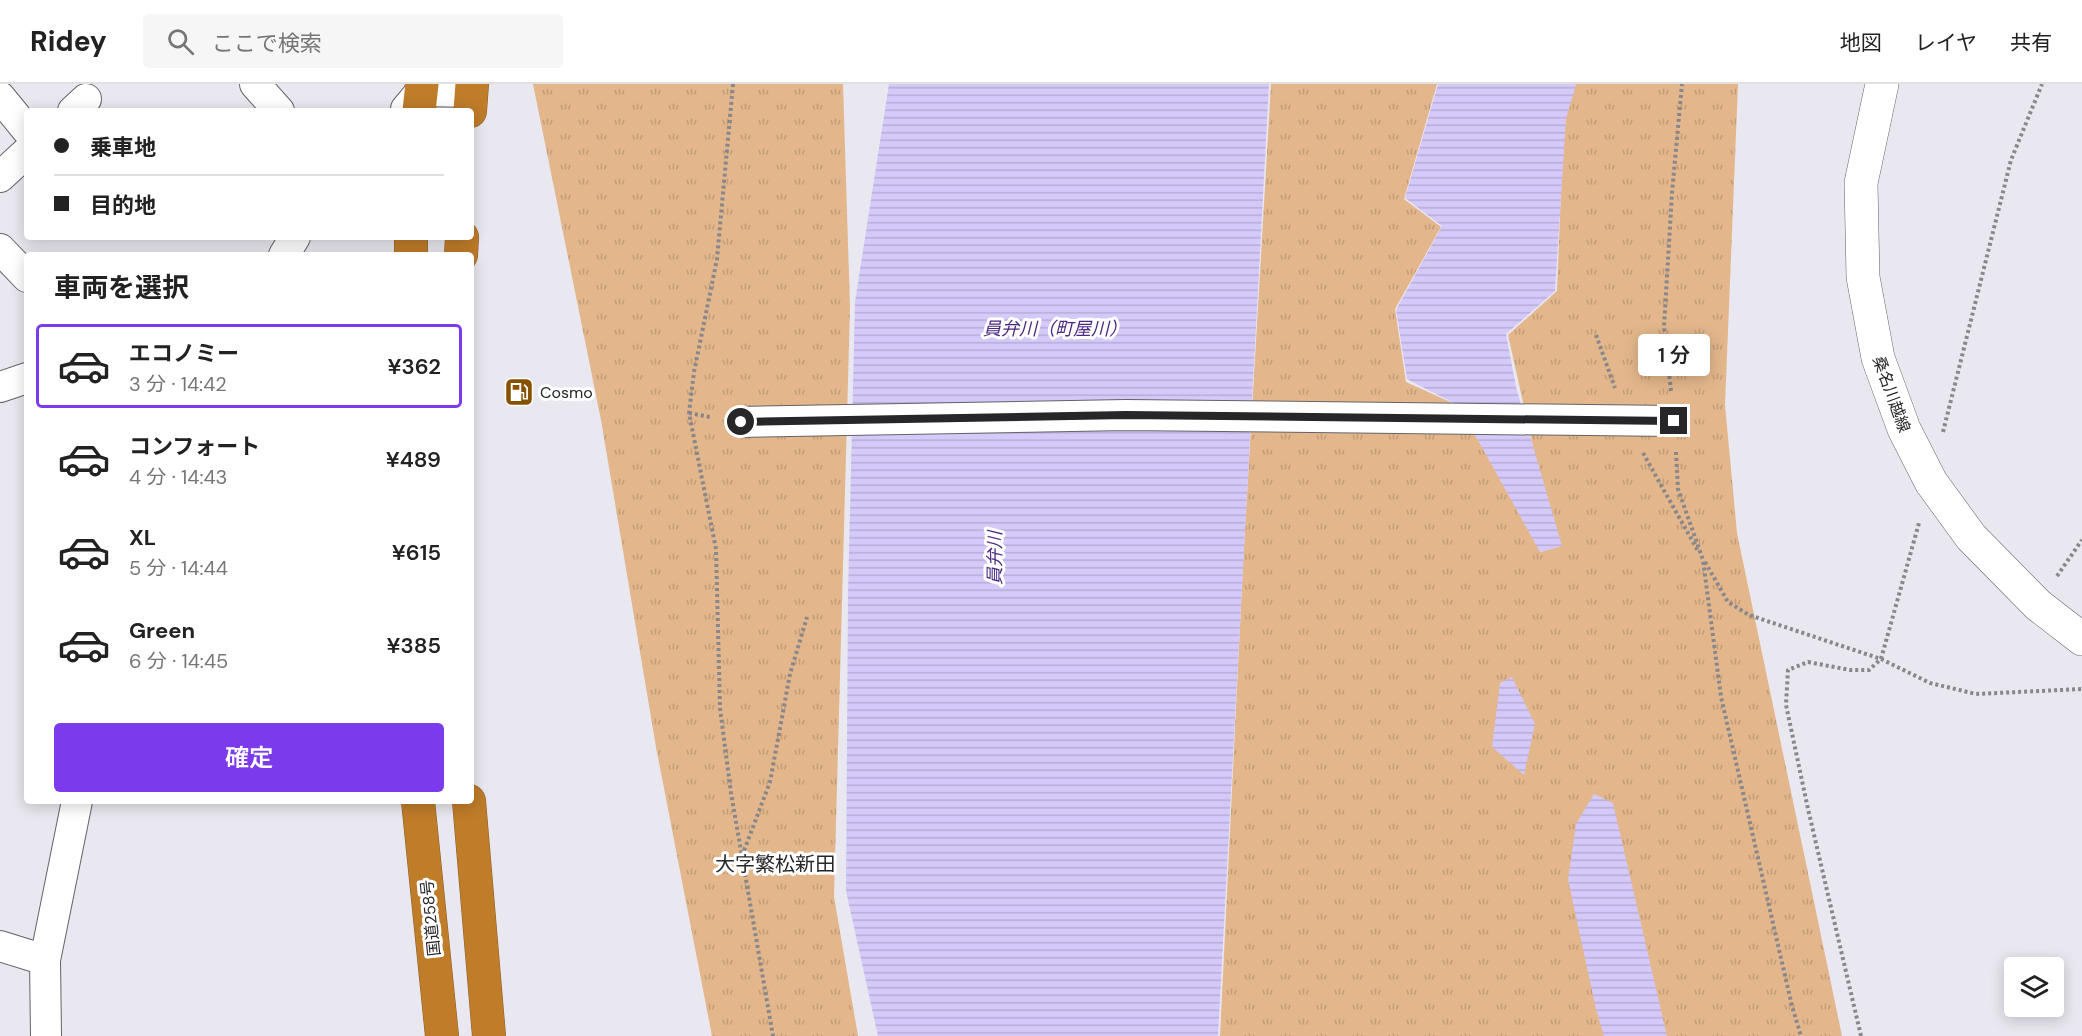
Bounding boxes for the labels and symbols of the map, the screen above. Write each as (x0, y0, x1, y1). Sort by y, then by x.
water label: 員弁川（町屋川） (983, 317, 1127, 341)
callout: 1 分 (1638, 334, 1710, 376)
street label: 桑名川越線 (1868, 353, 1915, 435)
fuel station icon: Cosmo (503, 376, 535, 408)
place label: Cosmo (540, 382, 593, 403)
route end (1660, 407, 1687, 434)
route start (727, 408, 754, 435)
water label: 員弁川 (983, 529, 1007, 585)
district label: 大字繁松新田 (715, 851, 835, 877)
street label: 国道258号 (416, 879, 445, 957)

